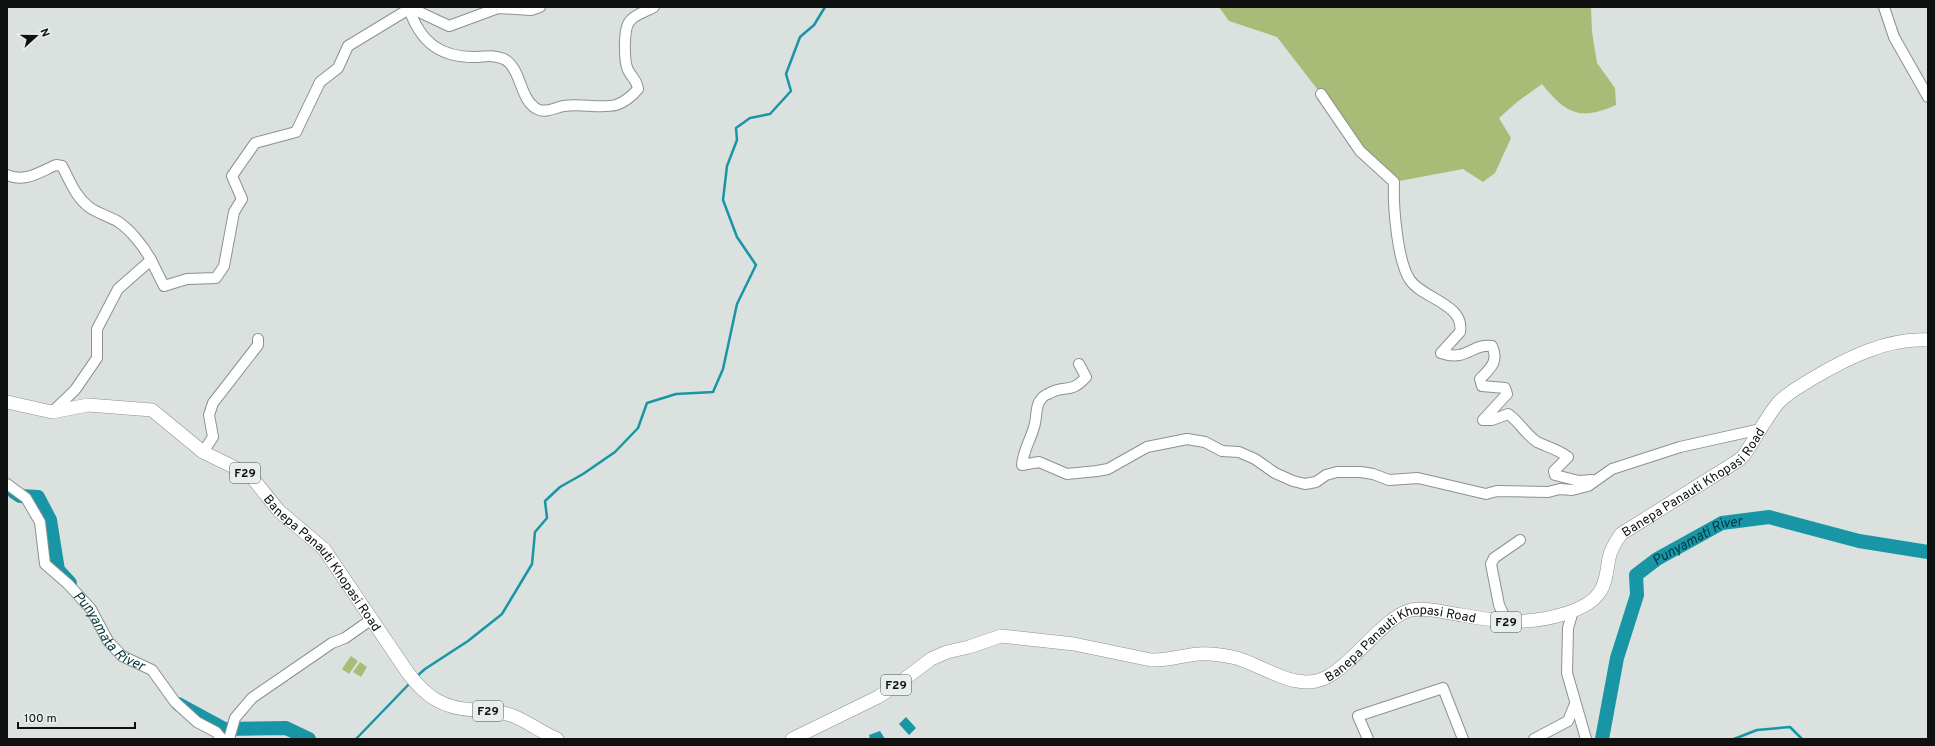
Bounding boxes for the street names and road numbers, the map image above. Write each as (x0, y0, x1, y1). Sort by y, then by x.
street label: Banepa Panauti Khopasi Road (1620, 425, 1769, 541)
road number: F29 (230, 463, 260, 483)
street label: Banepa Panauti Khopasi Road (259, 492, 384, 635)
street label: Banepa Panauti Khopasi Road (1323, 603, 1477, 687)
road number: F29 (1491, 612, 1521, 632)
road number: F29 (881, 675, 911, 695)
road number: F29 (473, 701, 503, 721)

